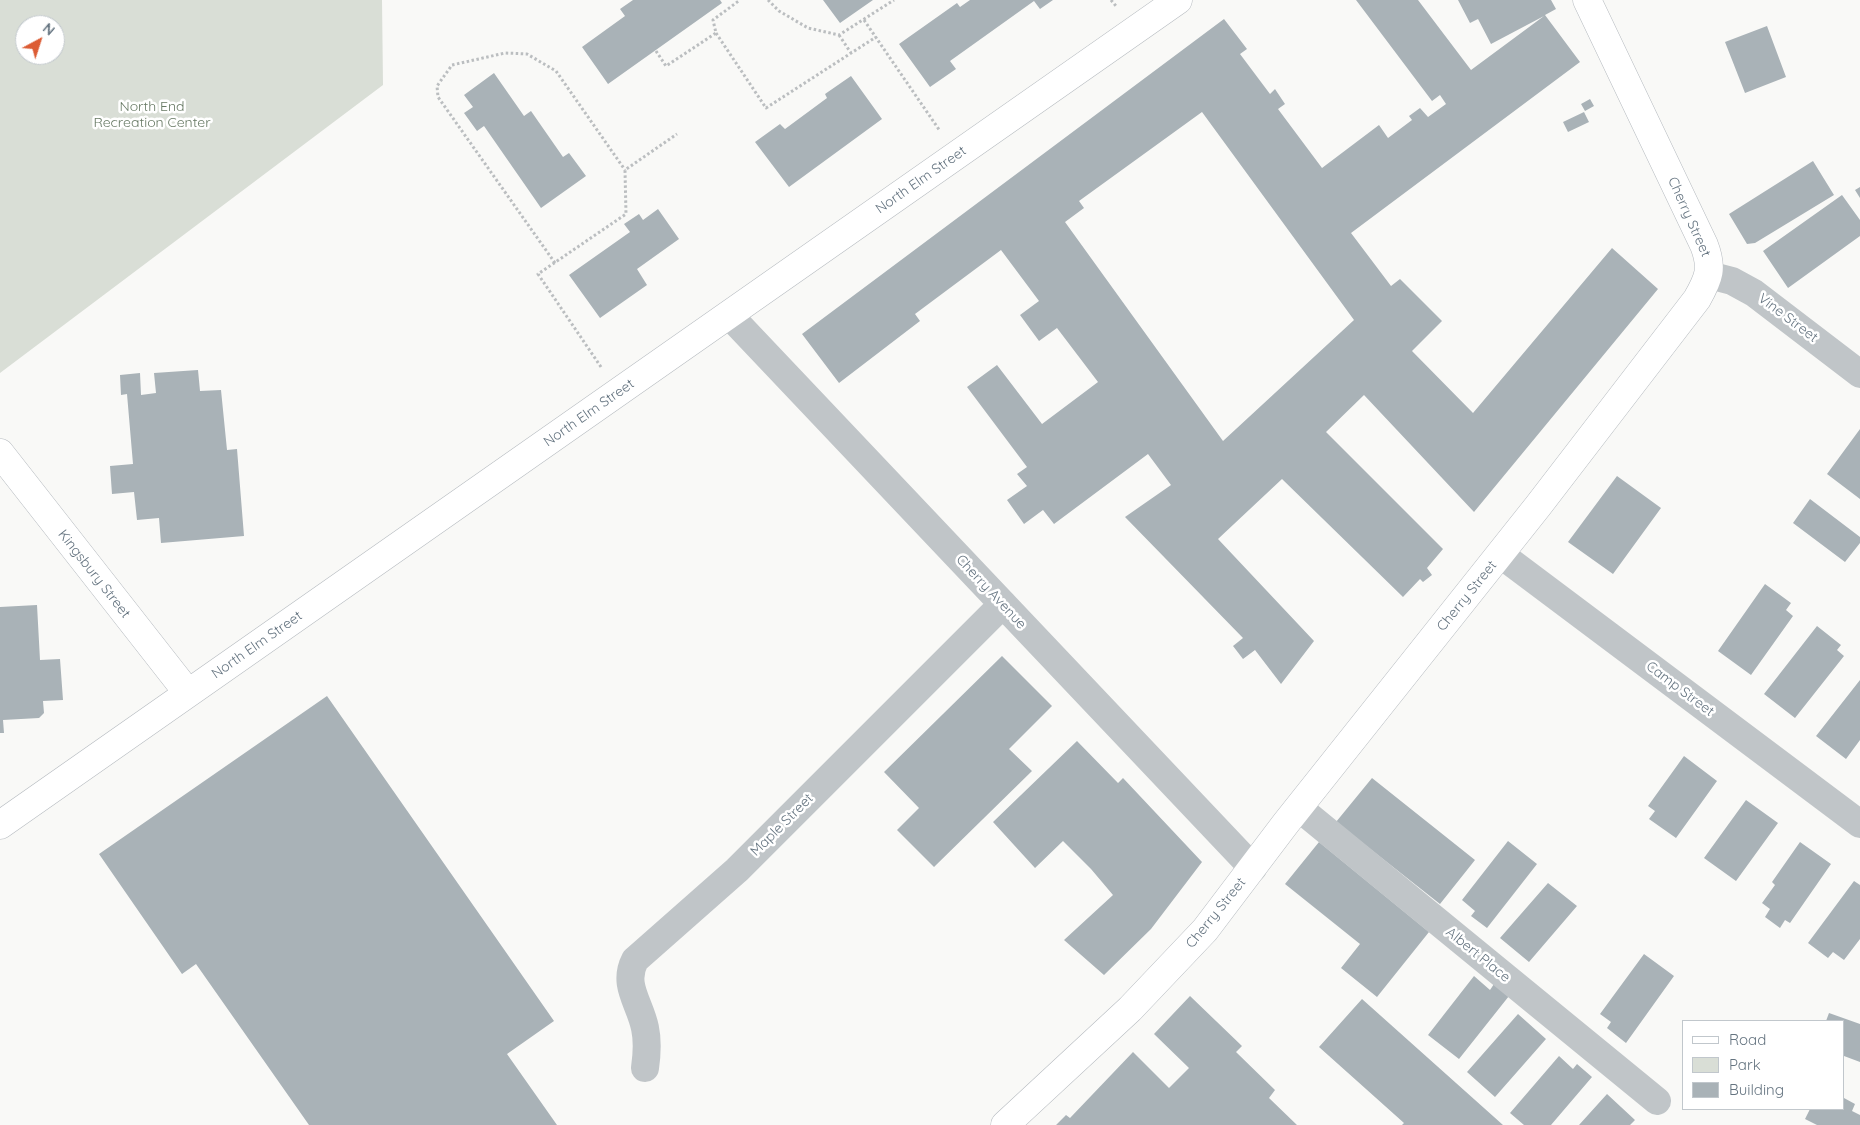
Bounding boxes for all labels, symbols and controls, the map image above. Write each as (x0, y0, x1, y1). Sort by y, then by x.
north arrow (15, 15, 65, 65)
text: N (39, 19, 59, 39)
park label: North End Recreation Center (93, 99, 211, 132)
street label: North Elm Street (873, 143, 969, 217)
street label: Cherry Street (1664, 174, 1714, 260)
street label: Vine Street (1755, 290, 1821, 346)
street label: North Elm Street (541, 376, 637, 450)
street label: Kingsbury Street (54, 526, 134, 622)
street label: Cherry Avenue (952, 551, 1030, 633)
street label: Cherry Street (1433, 557, 1501, 635)
street label: North Elm Street (209, 608, 305, 682)
street label: Camp Street (1643, 658, 1717, 720)
street label: Maple Street (747, 790, 817, 860)
street label: Cherry Street (1182, 874, 1250, 952)
street label: Albert Place (1442, 924, 1514, 986)
legend (1682, 1020, 1845, 1110)
text: Road (1729, 1030, 1766, 1049)
text: Park (1729, 1055, 1761, 1074)
text: Building (1729, 1080, 1784, 1099)

